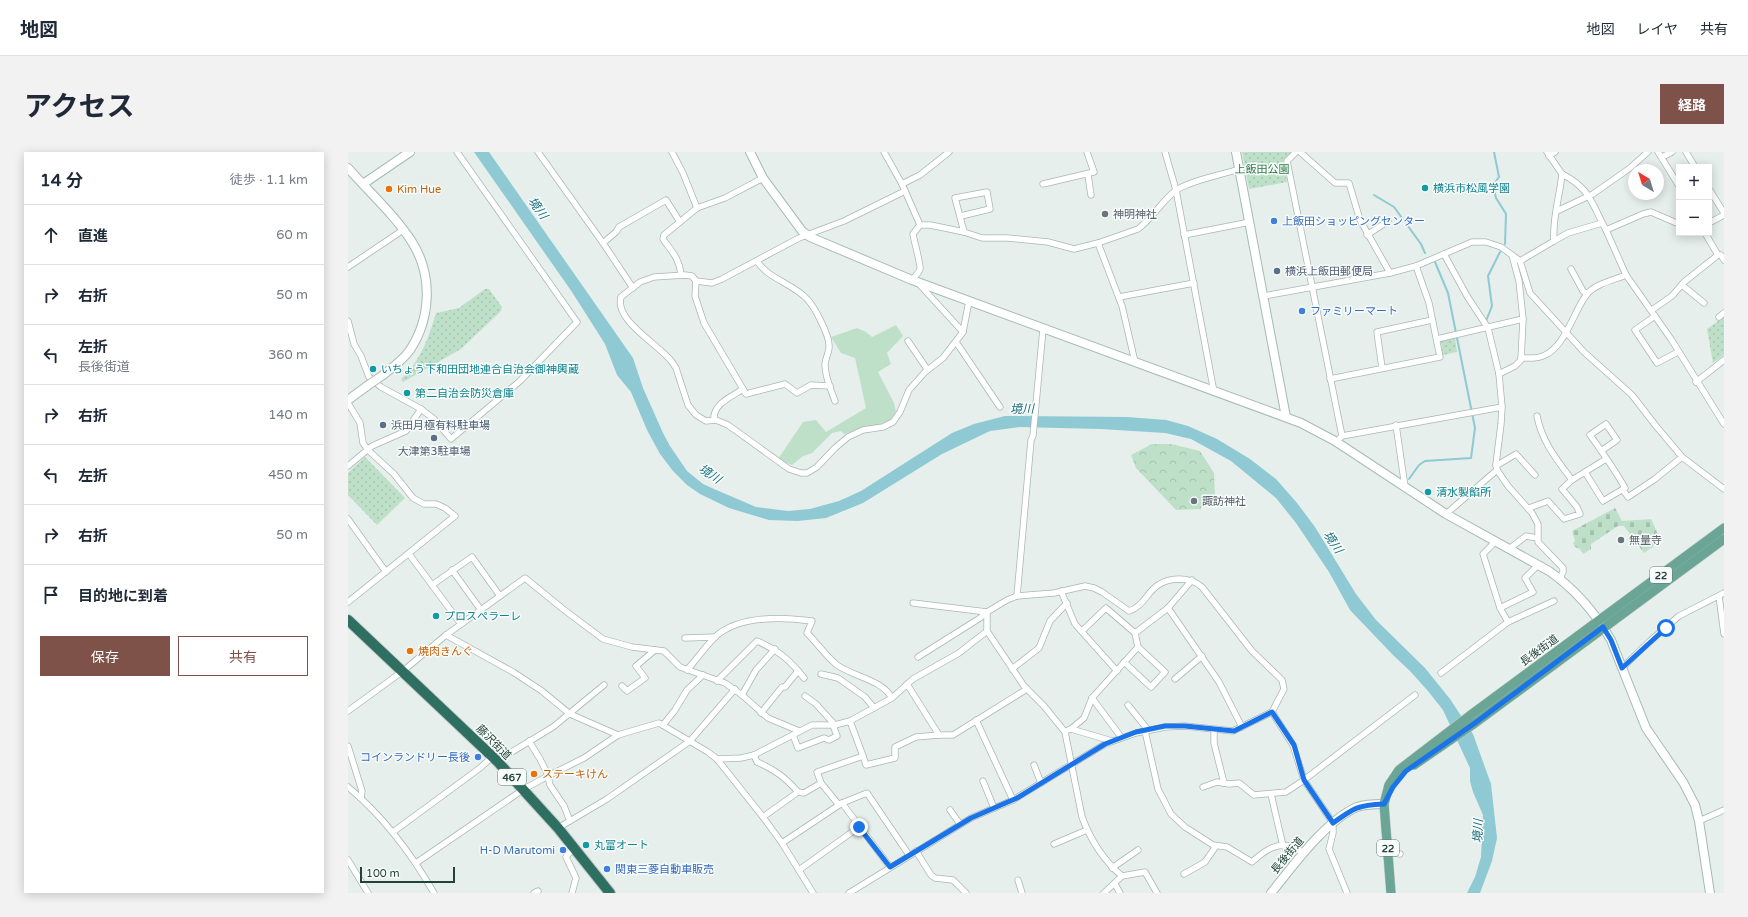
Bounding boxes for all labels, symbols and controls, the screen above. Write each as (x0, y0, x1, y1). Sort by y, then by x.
text: 地図 (20, 19, 58, 41)
text: 地図 (1586, 21, 1614, 38)
text: レイヤ (1636, 21, 1678, 38)
text: 共有 (1700, 21, 1728, 38)
button: 経路 (1660, 84, 1724, 124)
text: アクセス (24, 90, 135, 124)
park label: 上飯田公園 (1235, 163, 1290, 176)
north arrow (1628, 164, 1664, 200)
map controls (1676, 164, 1712, 236)
button: + (1676, 164, 1712, 200)
text: 14 分 (40, 170, 83, 191)
text: 徒歩 · 1.1 km (230, 172, 308, 188)
place label: 横浜市松風学園 (1433, 182, 1510, 195)
place label: Kim Hue (397, 183, 441, 196)
marker: 横浜市松風学園 (1420, 183, 1430, 193)
marker: Kim Hue (384, 184, 394, 194)
water label: 境川 (525, 194, 552, 223)
button: − (1676, 200, 1712, 236)
place label: 神明神社 (1113, 208, 1157, 221)
marker: 神明神社 (1100, 209, 1110, 219)
place label: 上飯田ショッピングセンター (1282, 215, 1425, 228)
marker: 上飯田ショッピングセンター (1269, 216, 1279, 226)
icon: ahead (40, 224, 62, 246)
text: 直進 (78, 227, 108, 245)
text: 60 m (276, 227, 308, 243)
place label: 横浜上飯田郵便局 (1285, 265, 1373, 278)
marker: 横浜上飯田郵便局 (1272, 266, 1282, 276)
icon: right (40, 284, 62, 306)
text: 右折 (78, 287, 108, 305)
text: 50 m (276, 287, 308, 303)
place label: ファミリーマート (1310, 305, 1398, 318)
marker: ファミリーマート (1297, 306, 1307, 316)
text: 左折 (78, 338, 108, 356)
icon: left (40, 344, 62, 366)
text: 360 m (268, 347, 308, 363)
text: 長後街道 (78, 359, 130, 375)
place label: いちょう下和田団地連合自治会御神輿蔵 (381, 363, 579, 376)
marker: いちょう下和田団地連合自治会御神輿蔵 (368, 364, 378, 374)
place label: 第二自治会防災倉庫 (415, 387, 514, 400)
marker: 第二自治会防災倉庫 (402, 388, 412, 398)
water label: 境川 (1010, 402, 1036, 416)
icon: right (40, 404, 62, 426)
text: 右折 (78, 407, 108, 425)
text: 140 m (268, 407, 308, 423)
place label: 浜田月極有料駐車場 (391, 419, 490, 432)
marker: 浜田月極有料駐車場 (378, 420, 388, 430)
marker: 大津第3駐車場 (429, 433, 439, 443)
place label: 大津第3駐車場 (398, 445, 470, 458)
water label: 境川 (696, 461, 726, 488)
icon: left (40, 464, 62, 486)
text: 左折 (78, 467, 108, 485)
text: 450 m (268, 467, 308, 483)
place label: 清水製餡所 (1436, 486, 1492, 499)
marker: 清水製餡所 (1423, 487, 1433, 497)
place label: 諏訪神社 (1202, 495, 1246, 508)
marker: 諏訪神社 (1189, 496, 1199, 506)
icon: right (40, 524, 62, 546)
text: 右折 (78, 527, 108, 545)
text: 50 m (276, 527, 308, 543)
water label: 境川 (1320, 528, 1347, 558)
place label: 無量寺 (1629, 534, 1662, 547)
marker: 無量寺 (1616, 535, 1626, 545)
road number: 22 (1650, 567, 1672, 583)
icon: arrive (40, 584, 62, 606)
text: 目的地に到着 (78, 587, 168, 605)
place label: プロスぺラーレ (444, 610, 521, 623)
marker: プロスぺラーレ (431, 611, 441, 621)
route start (1657, 619, 1675, 637)
street label: 長後街道 (1518, 632, 1561, 669)
button: 保存 (40, 636, 170, 676)
button: 共有 (178, 636, 308, 676)
place label: 焼肉きんぐ (418, 645, 473, 658)
marker: 焼肉きんぐ (405, 646, 415, 656)
street label: 藤沢街道 (473, 722, 514, 763)
place label: コインランドリー長後 (360, 751, 470, 764)
marker: コインランドリー長後 (473, 752, 483, 762)
place label: ステーキけん (542, 768, 608, 781)
road number: 467 (498, 769, 526, 785)
marker: ステーキけん (529, 769, 539, 779)
water label: 境川 (1471, 817, 1485, 843)
route end (850, 818, 868, 836)
street label: 長後街道 (1268, 834, 1307, 876)
place label: 丸富オート (594, 839, 649, 852)
marker: 丸富オート (581, 840, 591, 850)
road number: 22 (1377, 840, 1399, 856)
place label: H-D Marutomi (480, 844, 555, 857)
marker: H-D Marutomi (558, 845, 568, 855)
place label: 関東三菱自動車販売 (615, 863, 714, 876)
marker: 関東三菱自動車販売 (602, 864, 612, 874)
scale bar (360, 865, 455, 884)
text: 100 m (366, 867, 400, 880)

